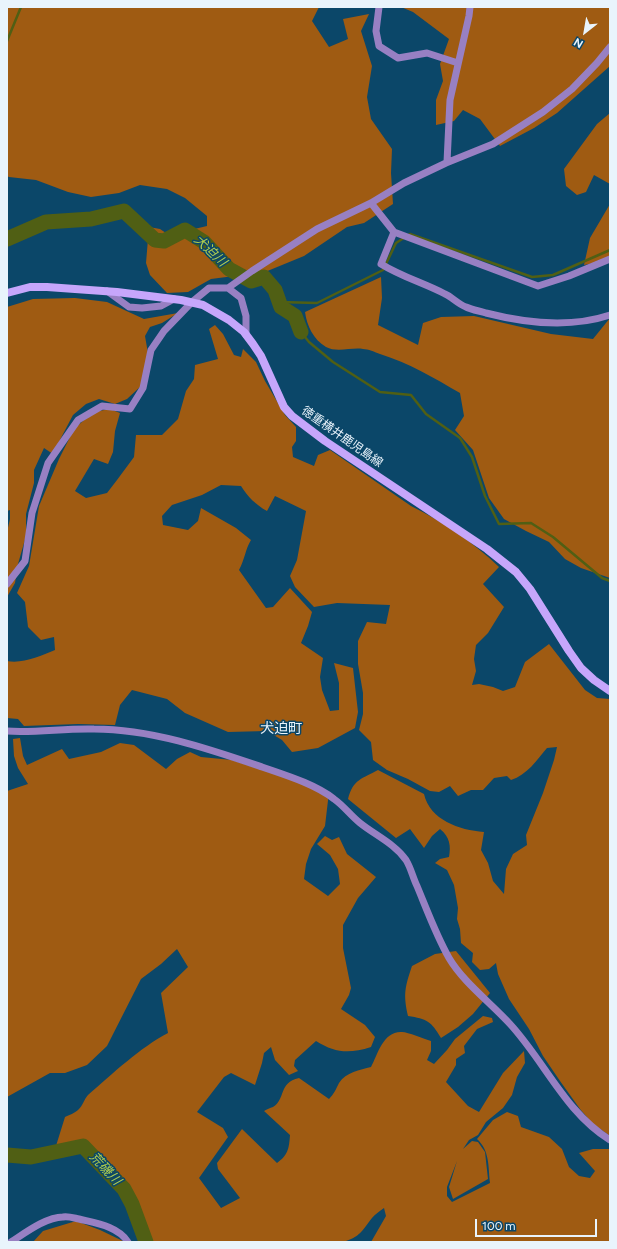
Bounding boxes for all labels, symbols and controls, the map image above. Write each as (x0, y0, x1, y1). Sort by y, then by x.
north arrow (565, 12, 605, 52)
text: N (572, 35, 586, 50)
water label: 犬迫川 (190, 232, 230, 270)
street label: 徳重横井鹿児島線 (299, 404, 385, 470)
district label: 犬迫町 (260, 721, 302, 737)
water label: 荒磯川 (86, 1149, 124, 1189)
scale bar (477, 1211, 599, 1237)
text: 100 m (482, 1219, 516, 1233)

